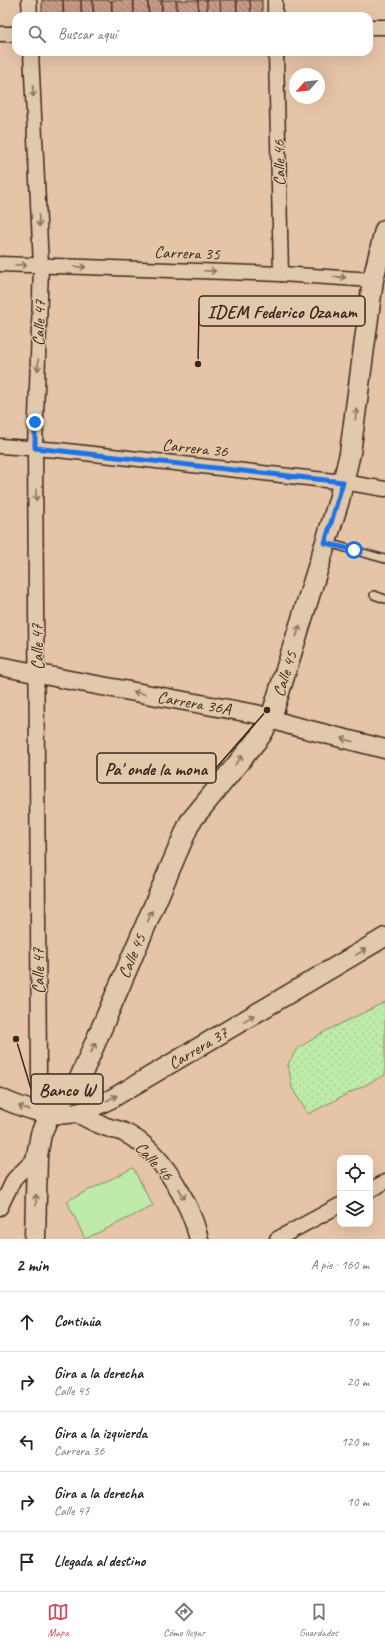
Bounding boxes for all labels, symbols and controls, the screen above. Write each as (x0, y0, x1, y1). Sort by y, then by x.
search box (12, 12, 373, 56)
icon: search (26, 23, 48, 45)
text: Buscar aquí (58, 25, 117, 44)
north arrow (289, 68, 325, 104)
one-way arrow (29, 84, 36, 97)
street label: Calle 46 (268, 138, 290, 186)
one-way arrow (35, 214, 43, 227)
street label: Carrera 35 (154, 241, 222, 265)
one-way arrow (14, 261, 27, 268)
one-way arrow (73, 263, 86, 271)
one-way arrow (203, 268, 216, 275)
one-way arrow (333, 274, 346, 281)
callout: IDEM Federico Ozanam (199, 296, 365, 326)
street label: Calle 47 (28, 298, 50, 346)
text: IDEM Federico Ozanam (207, 301, 357, 323)
one-way arrow (34, 358, 41, 371)
one-way arrow (352, 408, 359, 421)
route end (26, 413, 44, 431)
street label: Carrera 36 (161, 434, 230, 462)
one-way arrow (32, 488, 40, 501)
route start (345, 541, 363, 559)
street label: Calle 47 (27, 623, 48, 670)
one-way arrow (295, 624, 302, 637)
street label: Calle 45 (268, 648, 302, 699)
street label: Carrera 36A (156, 686, 234, 720)
one-way arrow (133, 689, 146, 697)
one-way arrow (341, 735, 354, 743)
callout: Pa' onde la mona (97, 753, 216, 783)
one-way arrow (235, 755, 244, 765)
text: Pa' onde la mona (105, 758, 209, 780)
one-way arrow (146, 910, 154, 922)
street label: Calle 45 (113, 929, 151, 981)
street label: Calle 47 (28, 947, 49, 994)
one-way arrow (355, 947, 367, 955)
one-way arrow (243, 1013, 255, 1021)
street label: Carrera 37 (164, 1021, 233, 1074)
one-way arrow (90, 1042, 97, 1054)
callout: Banco W (31, 1074, 103, 1104)
text: Banco W (39, 1079, 98, 1101)
one-way arrow (106, 1094, 118, 1101)
one-way arrow (17, 1104, 30, 1111)
street label: Calle 46 (131, 1137, 178, 1186)
map controls (337, 1155, 373, 1227)
button: locate (337, 1155, 373, 1191)
one-way arrow (178, 1188, 186, 1200)
button: layers (337, 1191, 373, 1227)
one-way arrow (32, 1194, 40, 1207)
text: 2 min (16, 1255, 49, 1276)
text: A pie · 160 m (311, 1257, 369, 1273)
icon: ahead (16, 1311, 38, 1333)
text: Continúa (54, 1312, 101, 1331)
text: 10 m (347, 1314, 369, 1330)
text: Gira a la derecha (54, 1364, 143, 1383)
icon: right (16, 1371, 38, 1393)
text: 20 m (347, 1374, 369, 1390)
text: Calle 45 (54, 1383, 89, 1399)
text: Gira a la izquierda (54, 1424, 147, 1443)
icon: left (16, 1431, 38, 1453)
text: 120 m (341, 1434, 369, 1450)
text: Carrera 36 (54, 1443, 104, 1459)
text: Gira a la derecha (54, 1484, 143, 1503)
icon: right (16, 1491, 38, 1513)
text: 10 m (347, 1494, 369, 1510)
text: Calle 47 (54, 1503, 89, 1519)
icon: arrive (16, 1551, 38, 1573)
text: Llegada al destino (54, 1552, 145, 1571)
tab: Mapa (47, 1601, 69, 1639)
tab: Cómo llegar (163, 1601, 205, 1639)
tab: Guardados (299, 1601, 338, 1639)

